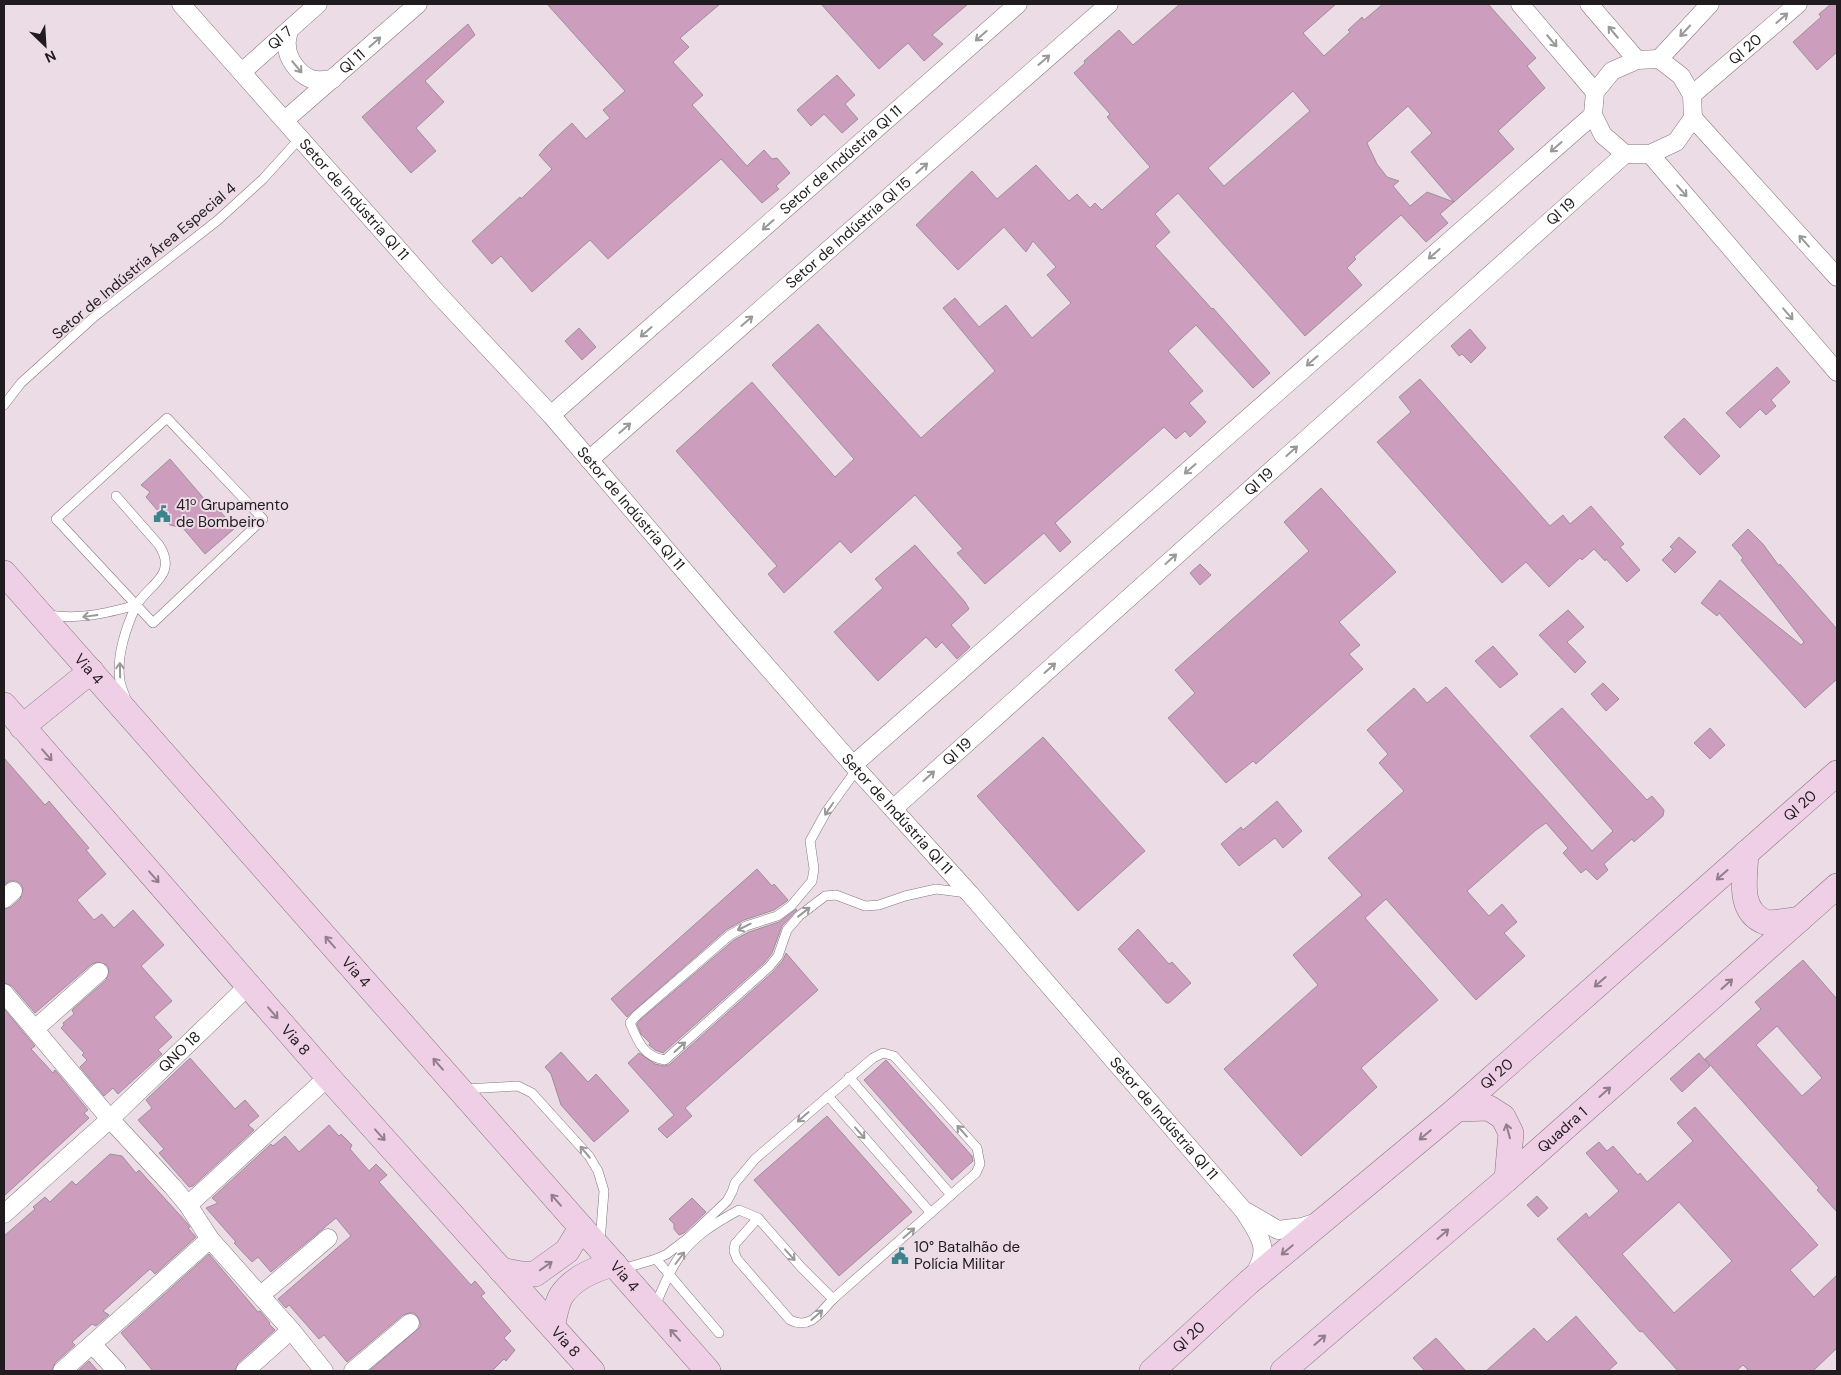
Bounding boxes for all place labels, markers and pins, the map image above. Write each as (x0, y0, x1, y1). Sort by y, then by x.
place label: 41º Grupamento de Bombeiro (176, 495, 289, 532)
public building icon: 41º Grupamento de Bombeiro (152, 504, 172, 524)
place label: 10° Batalhão de Polícia Militar (914, 1237, 1020, 1274)
public building icon: 10° Batalhão de Polícia Militar (890, 1246, 910, 1266)

